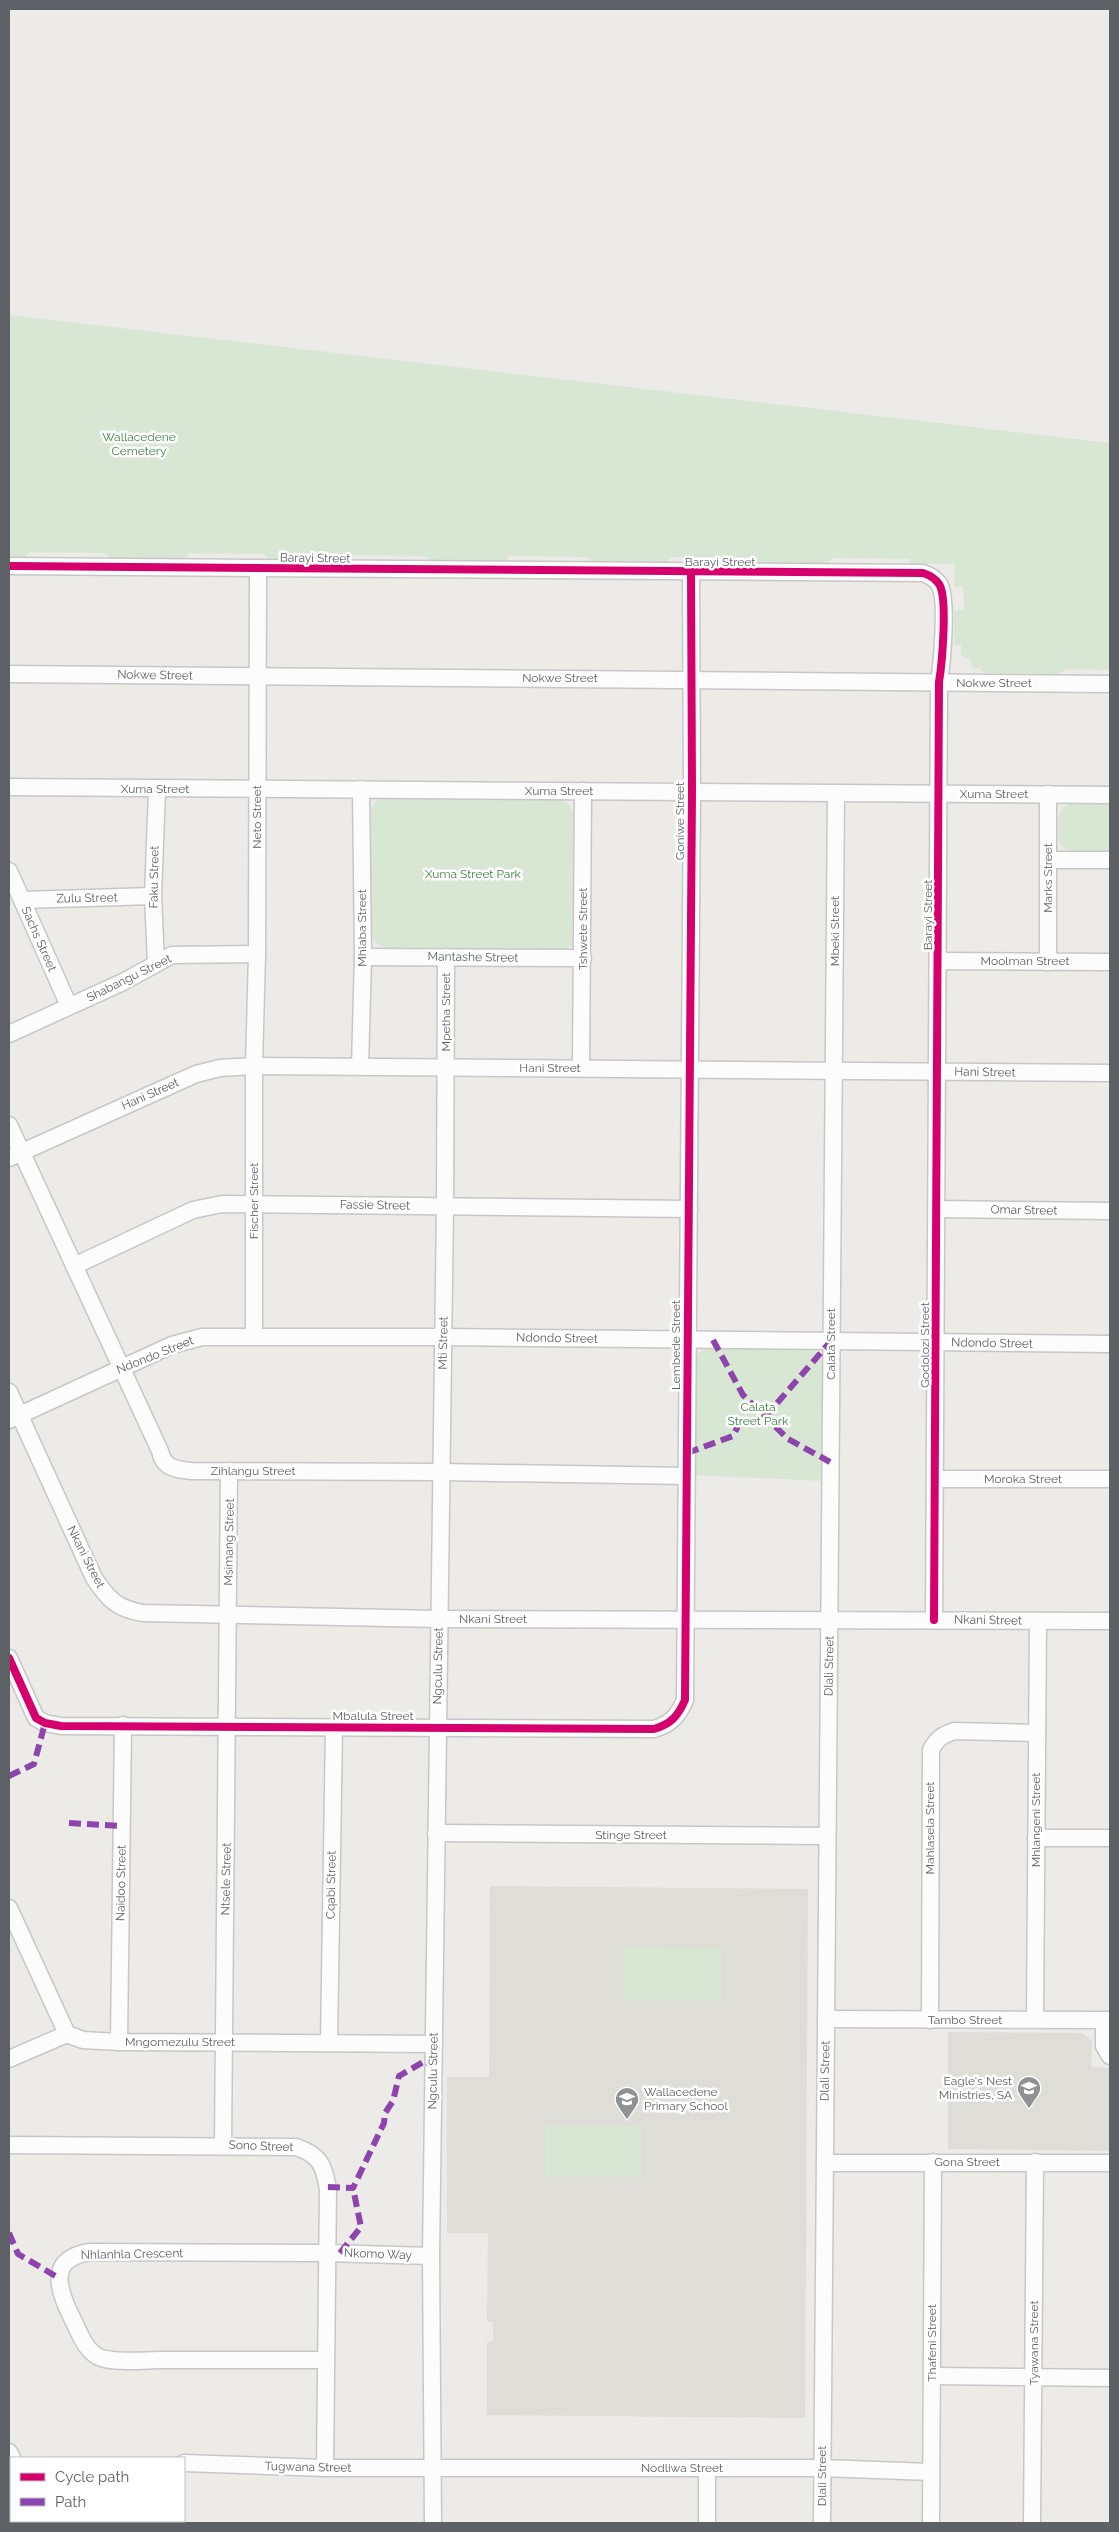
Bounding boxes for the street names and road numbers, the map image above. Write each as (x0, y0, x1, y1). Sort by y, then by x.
street label: Barayi Street (280, 550, 350, 566)
street label: Barayi Street (685, 555, 755, 569)
street label: Nokwe Street (117, 667, 193, 683)
street label: Nokwe Street (522, 671, 598, 685)
street label: Nokwe Street (956, 676, 1032, 690)
street label: Xuma Street (121, 782, 189, 796)
street label: Goniwe Street (673, 782, 687, 860)
street label: Xuma Street (525, 784, 593, 798)
street label: Neto Street (250, 785, 264, 849)
street label: Xuma Street (960, 787, 1028, 801)
street label: Marks Street (1041, 843, 1055, 913)
street label: Faku Street (146, 846, 162, 908)
street label: Barayi Street (921, 880, 935, 950)
street label: Tshwete Street (576, 888, 590, 970)
street label: Mhlaba Street (355, 889, 369, 967)
street label: Zulu Street (56, 890, 118, 906)
street label: Mbeki Street (828, 896, 842, 966)
street label: Sachs Street (18, 904, 60, 974)
street label: Mantashe Street (428, 949, 518, 965)
street label: Shabangu Street (84, 951, 174, 1005)
street label: Moolman Street (981, 954, 1069, 968)
street label: Mpetha Street (439, 973, 453, 1051)
street label: Hani Street (519, 1061, 581, 1075)
street label: Hani Street (954, 1064, 1016, 1080)
street label: Hani Street (119, 1075, 181, 1113)
street label: Fischer Street (247, 1163, 261, 1239)
street label: Fassie Street (340, 1197, 410, 1213)
street label: Omar Street (990, 1202, 1058, 1218)
street label: Lembede Street (669, 1300, 683, 1390)
street label: Godolozi Street (918, 1302, 932, 1388)
street label: Calata Street (824, 1308, 838, 1380)
street label: Mti Street (436, 1316, 450, 1370)
street label: Ndondo Street (516, 1330, 598, 1346)
street label: Ndondo Street (114, 1333, 196, 1377)
street label: Ndondo Street (951, 1335, 1033, 1351)
street label: Zihlangu Street (211, 1464, 295, 1478)
street label: Moroka Street (984, 1472, 1062, 1486)
street label: Msimang Street (221, 1498, 237, 1586)
street label: Nkani Street (64, 1523, 108, 1591)
street label: Nkani Street (459, 1612, 527, 1626)
street label: Nkani Street (954, 1612, 1022, 1628)
street label: Ngculu Street (430, 1627, 446, 1705)
street label: Dlali Street (821, 1636, 837, 1696)
street label: Mbalula Street (333, 1709, 414, 1723)
street label: Mhlangeni Street (1029, 1773, 1043, 1867)
street label: Mahlasela Street (923, 1782, 937, 1874)
street label: Stinge Street (595, 1828, 667, 1842)
street label: Ntsele Street (218, 1843, 234, 1915)
street label: Naidoo Street (113, 1845, 129, 1921)
street label: Cqabi Street (323, 1851, 339, 1919)
street label: Tambo Street (928, 2013, 1002, 2027)
street label: Ngculu Street (425, 2032, 441, 2110)
street label: Mngomezulu Street (125, 2035, 235, 2049)
street label: Dlali Street (817, 2041, 833, 2101)
street label: Sono Street (228, 2138, 294, 2154)
street label: Gona Street (934, 2155, 1000, 2169)
street label: Nhlanhla Crescent (81, 2246, 183, 2262)
street label: Nkomo Way (344, 2246, 413, 2262)
street label: Tyawana Street (1027, 2300, 1041, 2386)
street label: Thafeni Street (925, 2304, 939, 2382)
street label: Dlali Street (815, 2446, 829, 2506)
street label: Tugwana Street (264, 2459, 352, 2475)
street label: Nodliwa Street (641, 2461, 723, 2475)

